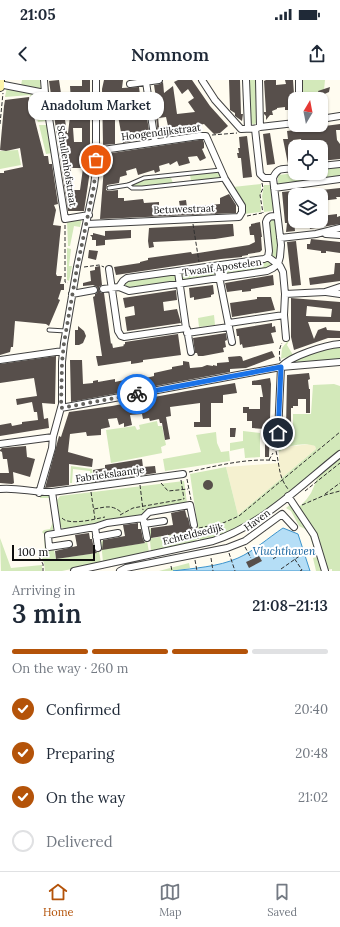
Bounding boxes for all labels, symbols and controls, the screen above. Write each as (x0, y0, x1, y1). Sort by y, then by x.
text: 21:05 (20, 5, 55, 24)
icon: back (12, 43, 34, 65)
text: Nomnom (131, 43, 209, 66)
icon: share (306, 43, 328, 65)
callout: Anadolum Market (28, 92, 164, 120)
north arrow (288, 92, 328, 132)
map controls (288, 92, 328, 228)
text: Anadolum Market (41, 97, 151, 114)
street label: Hoogendijkstraat (121, 121, 202, 143)
street label: Schullenhofstraat (54, 125, 80, 208)
button: locate (288, 140, 328, 180)
pin (79, 143, 113, 177)
icon: bag (85, 149, 107, 171)
button: layers (288, 188, 328, 228)
street label: Betuwestraat (153, 201, 215, 217)
street label: Twaalf Apostelen (182, 255, 262, 279)
courier (117, 374, 157, 414)
icon: bike (126, 383, 148, 405)
pin (261, 416, 295, 450)
icon: home (267, 422, 289, 444)
street label: Fabriekslaantje (75, 463, 146, 485)
street label: Haven (241, 506, 273, 534)
street label: Echteldsedijk (161, 520, 225, 548)
scale bar (12, 543, 95, 562)
water label: Vluchthaven (253, 544, 316, 558)
text: 100 m (18, 545, 48, 559)
text: Arriving in (12, 582, 75, 599)
text: 21:08–21:13 (252, 596, 328, 615)
text: 3 min (12, 597, 82, 630)
text: On the way · 260 m (12, 660, 128, 677)
icon: check (12, 698, 34, 720)
text: Confirmed (46, 700, 121, 719)
text: 20:40 (295, 701, 328, 718)
icon: check (12, 742, 34, 764)
text: Preparing (46, 744, 114, 763)
text: 20:48 (295, 745, 328, 762)
icon: check (12, 786, 34, 808)
text: On the way (46, 788, 125, 807)
text: 21:02 (298, 789, 328, 806)
text: Delivered (46, 832, 113, 851)
tab: Home (43, 881, 73, 919)
tab: Map (159, 881, 182, 919)
tab: Saved (267, 881, 297, 919)

